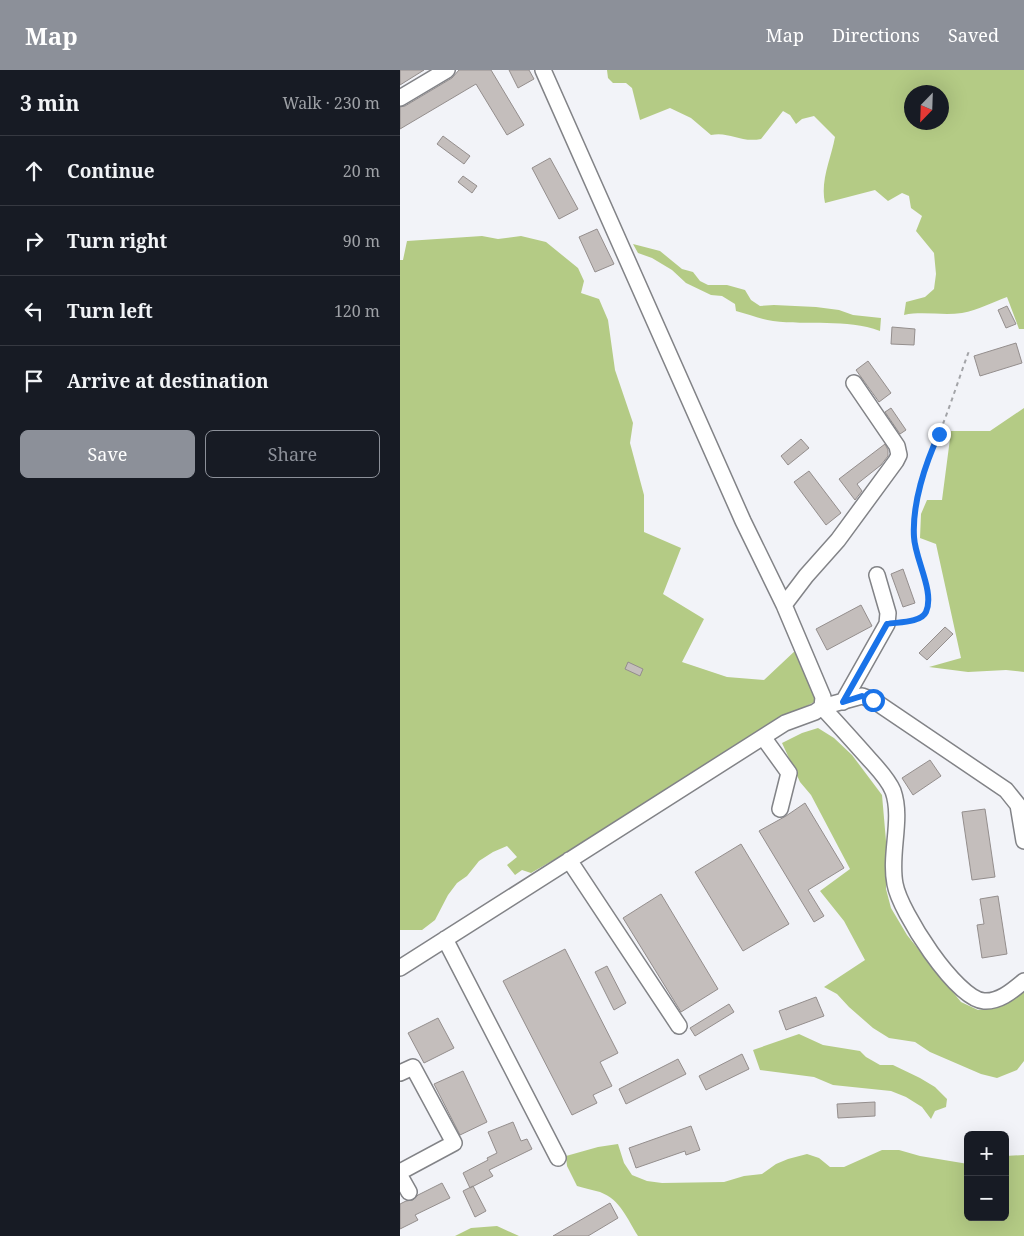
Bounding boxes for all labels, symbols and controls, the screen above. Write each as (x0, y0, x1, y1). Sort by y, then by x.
text: Map (25, 19, 78, 52)
text: Map (766, 23, 804, 47)
text: Directions (832, 23, 920, 47)
text: Saved (948, 23, 999, 47)
north arrow (904, 85, 949, 130)
text: 3 min (20, 89, 79, 117)
text: Walk · 230 m (283, 92, 380, 114)
icon: ahead (20, 157, 48, 185)
text: Continue (67, 158, 155, 184)
text: 20 m (343, 160, 380, 182)
icon: right (20, 227, 48, 255)
text: Turn right (67, 228, 167, 254)
text: 90 m (343, 230, 380, 252)
icon: left (20, 297, 48, 325)
text: Turn left (67, 298, 153, 324)
text: 120 m (334, 300, 380, 322)
icon: arrive (20, 367, 48, 395)
text: Arrive at destination (67, 368, 269, 394)
route end (928, 423, 951, 446)
button: Save (20, 430, 195, 478)
button: Share (205, 430, 380, 478)
route start (862, 689, 885, 712)
map controls (964, 1131, 1009, 1221)
button: + (964, 1131, 1009, 1176)
button: − (964, 1176, 1009, 1221)

